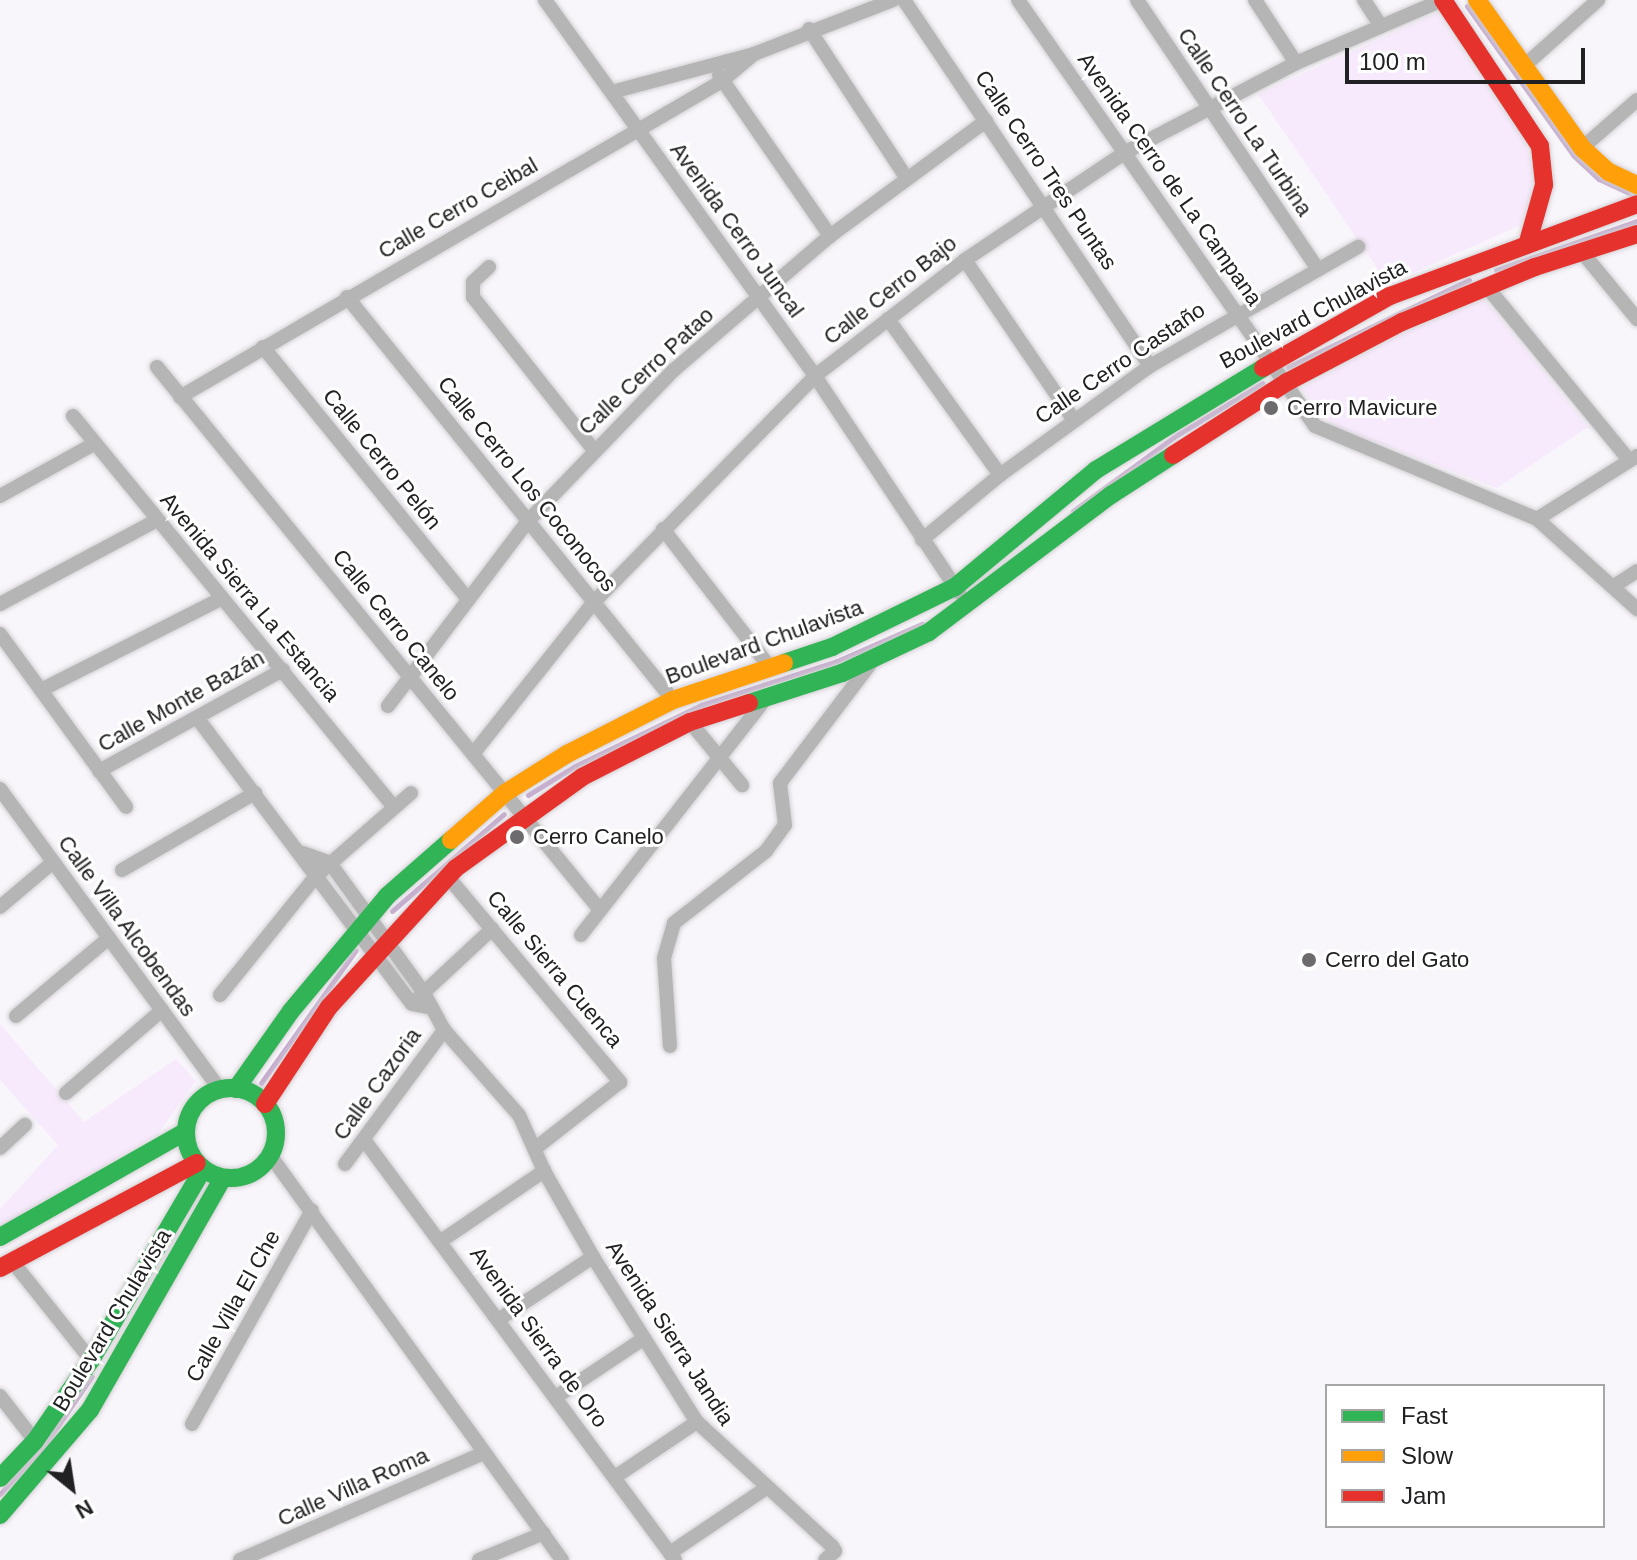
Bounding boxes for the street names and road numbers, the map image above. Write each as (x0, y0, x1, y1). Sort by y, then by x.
street label: Calle Cerro La Turbina (1172, 23, 1318, 221)
street label: Avenida Cerro de La Campana (1072, 47, 1268, 311)
street label: Calle Cerro Tres Puntas (969, 65, 1123, 275)
street label: Avenida Cerro Juncal (665, 137, 809, 323)
street label: Calle Cerro Ceibal (374, 152, 542, 264)
street label: Calle Cerro Bajo (818, 230, 962, 350)
street label: Boulevard Chulavista (1215, 254, 1411, 374)
street label: Calle Cerro Castaño (1030, 296, 1210, 430)
street label: Calle Cerro Patao (573, 302, 719, 440)
street label: Calle Cerro Los Coconocos (432, 371, 622, 597)
street label: Calle Cerro Pelón (317, 383, 447, 535)
street label: Avenida Sierra La Estancia (155, 487, 345, 707)
street label: Calle Cerro Canelo (327, 544, 465, 706)
street label: Boulevard Chulavista (662, 594, 866, 690)
street label: Calle Monte Bazán (93, 644, 269, 758)
street label: Calle Villa Alcobendas (52, 830, 202, 1022)
street label: Calle Sierra Cuenca (482, 885, 628, 1053)
street label: Calle Cazoria (328, 1023, 426, 1145)
street label: Boulevard Chulavista (47, 1224, 177, 1416)
street label: Calle Villa El Che (180, 1225, 286, 1387)
street label: Avenida Sierra Jandia (600, 1236, 740, 1430)
street label: Avenida Sierra de Oro (464, 1241, 614, 1433)
street label: Calle Villa Roma (274, 1442, 432, 1532)

